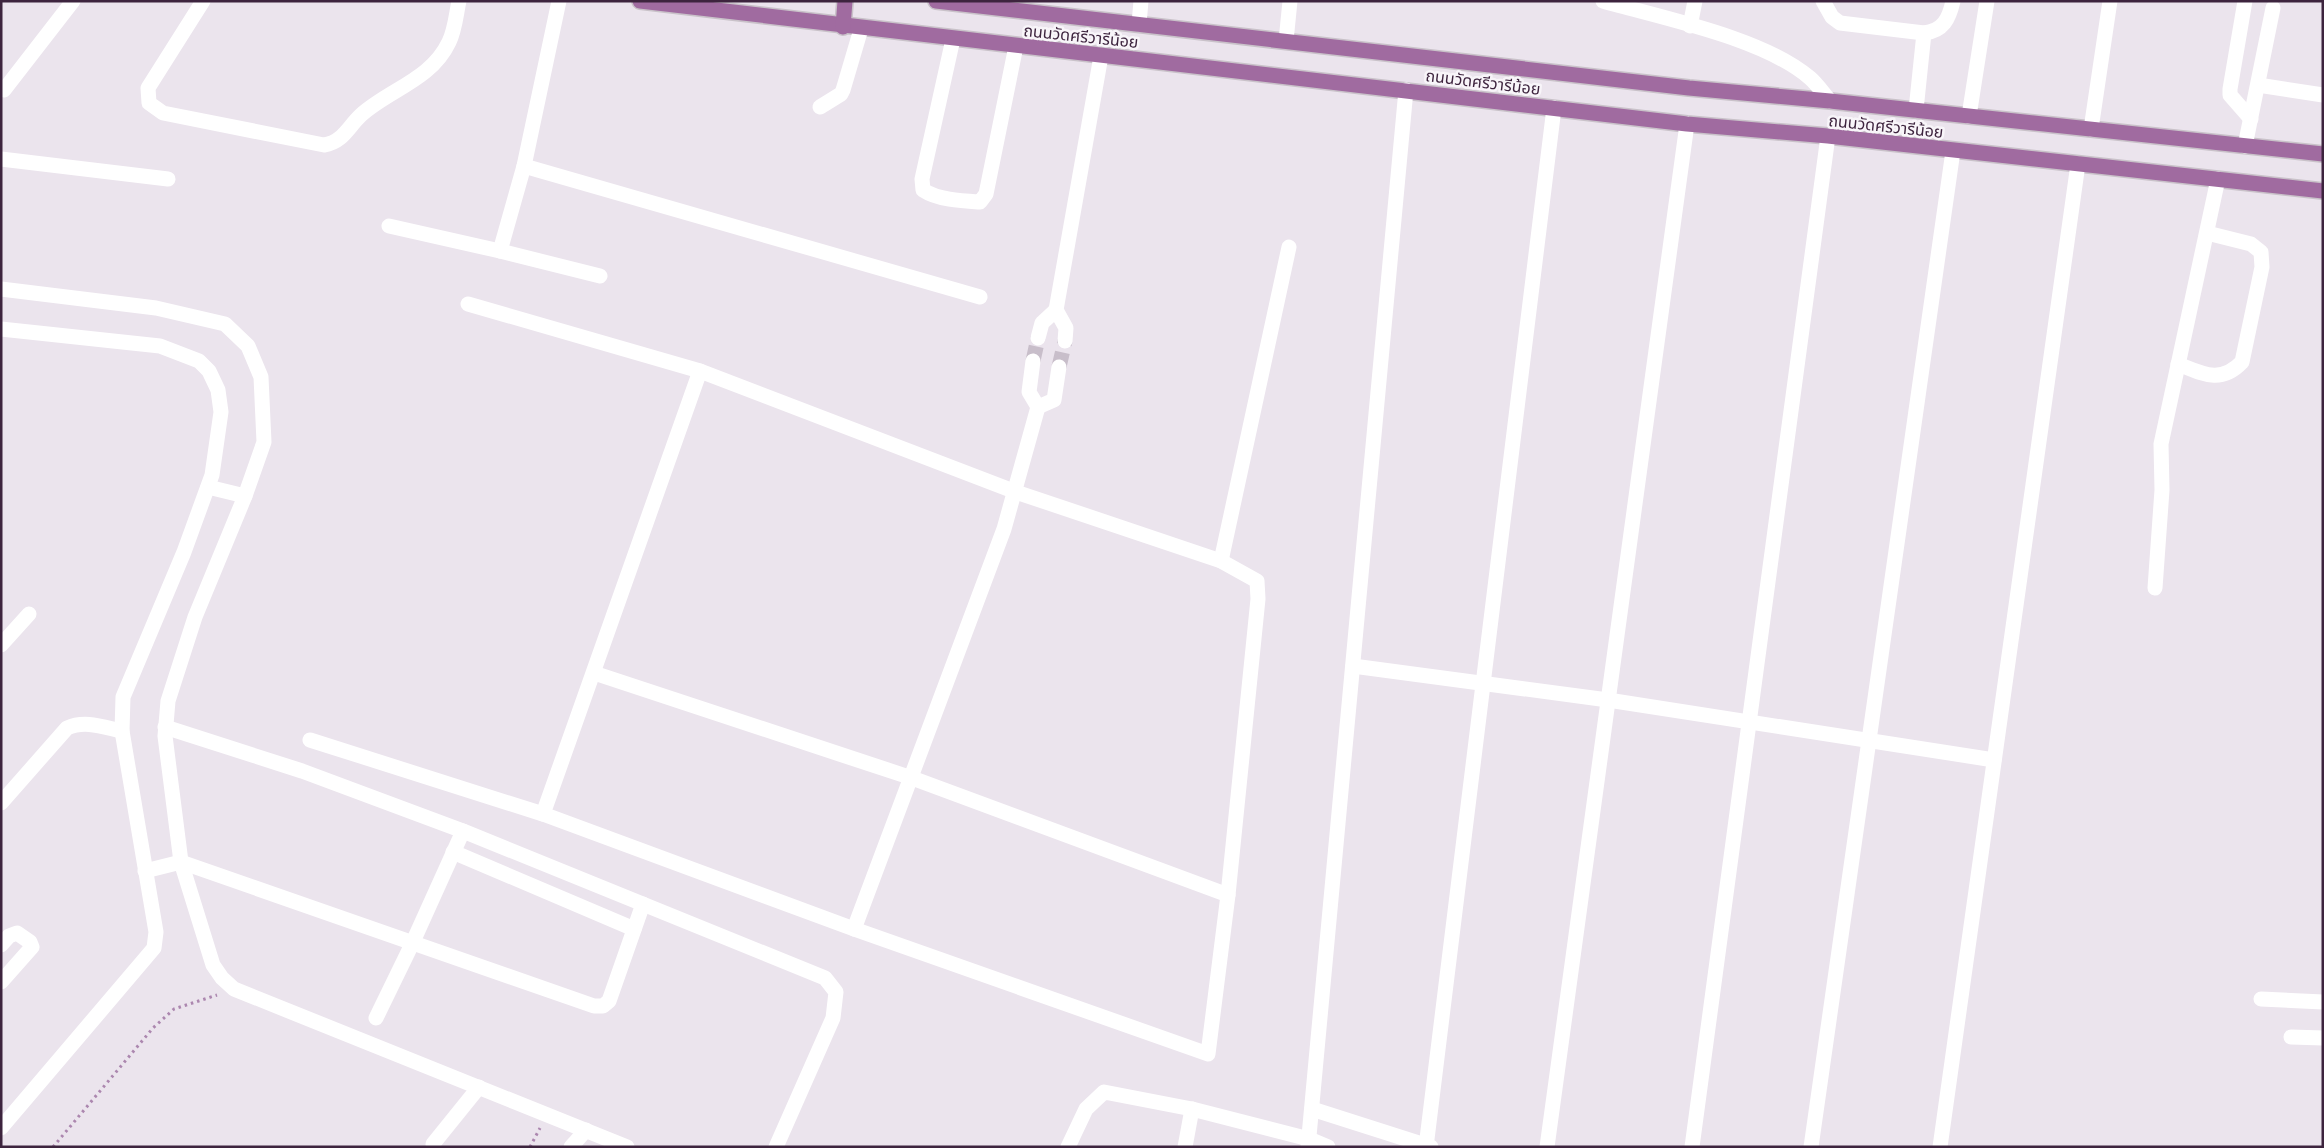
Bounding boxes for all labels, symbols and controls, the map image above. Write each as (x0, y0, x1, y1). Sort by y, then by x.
street label: ถนนวัดศรีวารีน้อย (1022, 22, 1139, 53)
street label: ถนนวัดศรีวารีน้อย (1424, 67, 1541, 100)
street label: ถนนวัดศรีวารีน้อย (1827, 112, 1944, 143)

